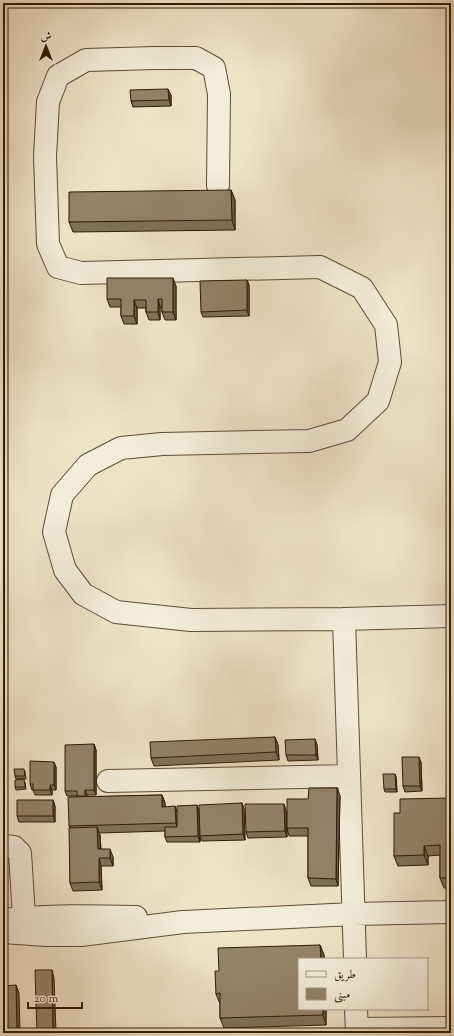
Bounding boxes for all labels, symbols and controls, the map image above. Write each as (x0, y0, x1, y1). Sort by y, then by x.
north arrow (26, 26, 66, 66)
text: ش (41, 29, 52, 45)
legend (298, 958, 428, 1010)
text: طريق (334, 966, 356, 984)
scale bar (28, 984, 82, 1010)
text: مبنى (334, 986, 350, 1004)
text: 20 m (34, 990, 59, 1008)

